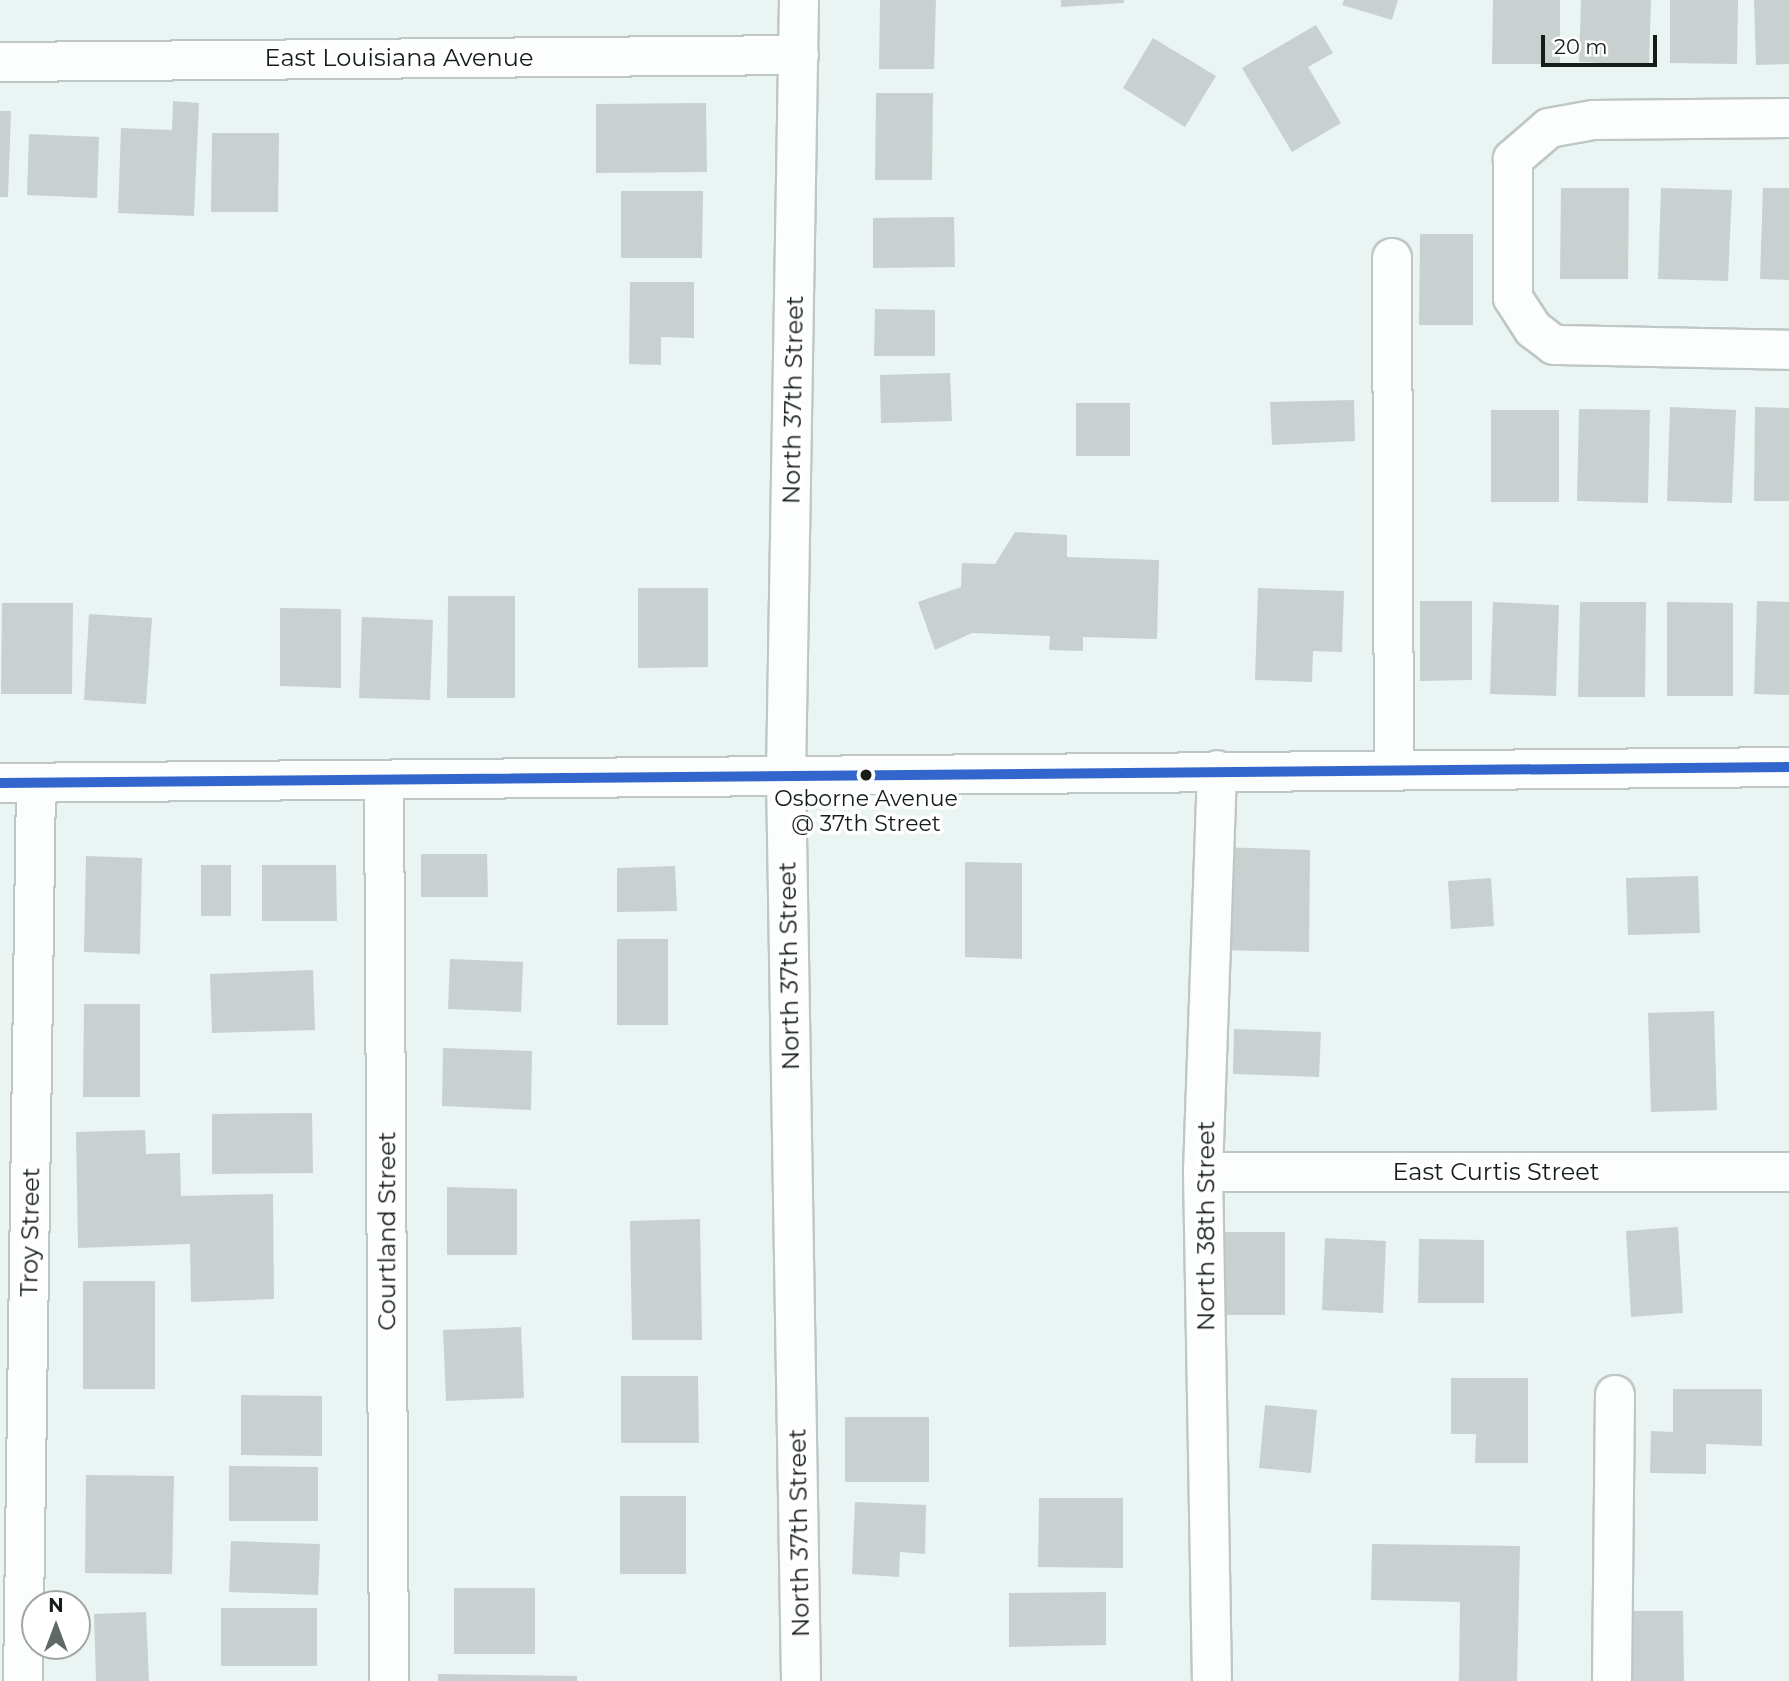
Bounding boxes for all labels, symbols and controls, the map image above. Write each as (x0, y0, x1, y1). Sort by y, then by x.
scale bar (1544, 21, 1660, 65)
text: 20 m (1554, 34, 1608, 59)
street label: East Louisiana Avenue (265, 44, 533, 72)
street label: North 37th Street (777, 295, 809, 505)
marker: Osborne Avenue @ 37th Street (859, 768, 873, 782)
place label: Osborne Avenue @ 37th Street (774, 785, 958, 836)
street label: North 37th Street (773, 861, 805, 1071)
street label: North 38th Street (1192, 1121, 1220, 1331)
street label: Courtland Street (373, 1131, 401, 1331)
street label: East Curtis Street (1392, 1158, 1600, 1186)
street label: Troy Street (14, 1167, 46, 1297)
street label: North 37th Street (783, 1428, 815, 1638)
north arrow (21, 1590, 91, 1660)
text: N (48, 1594, 64, 1617)

